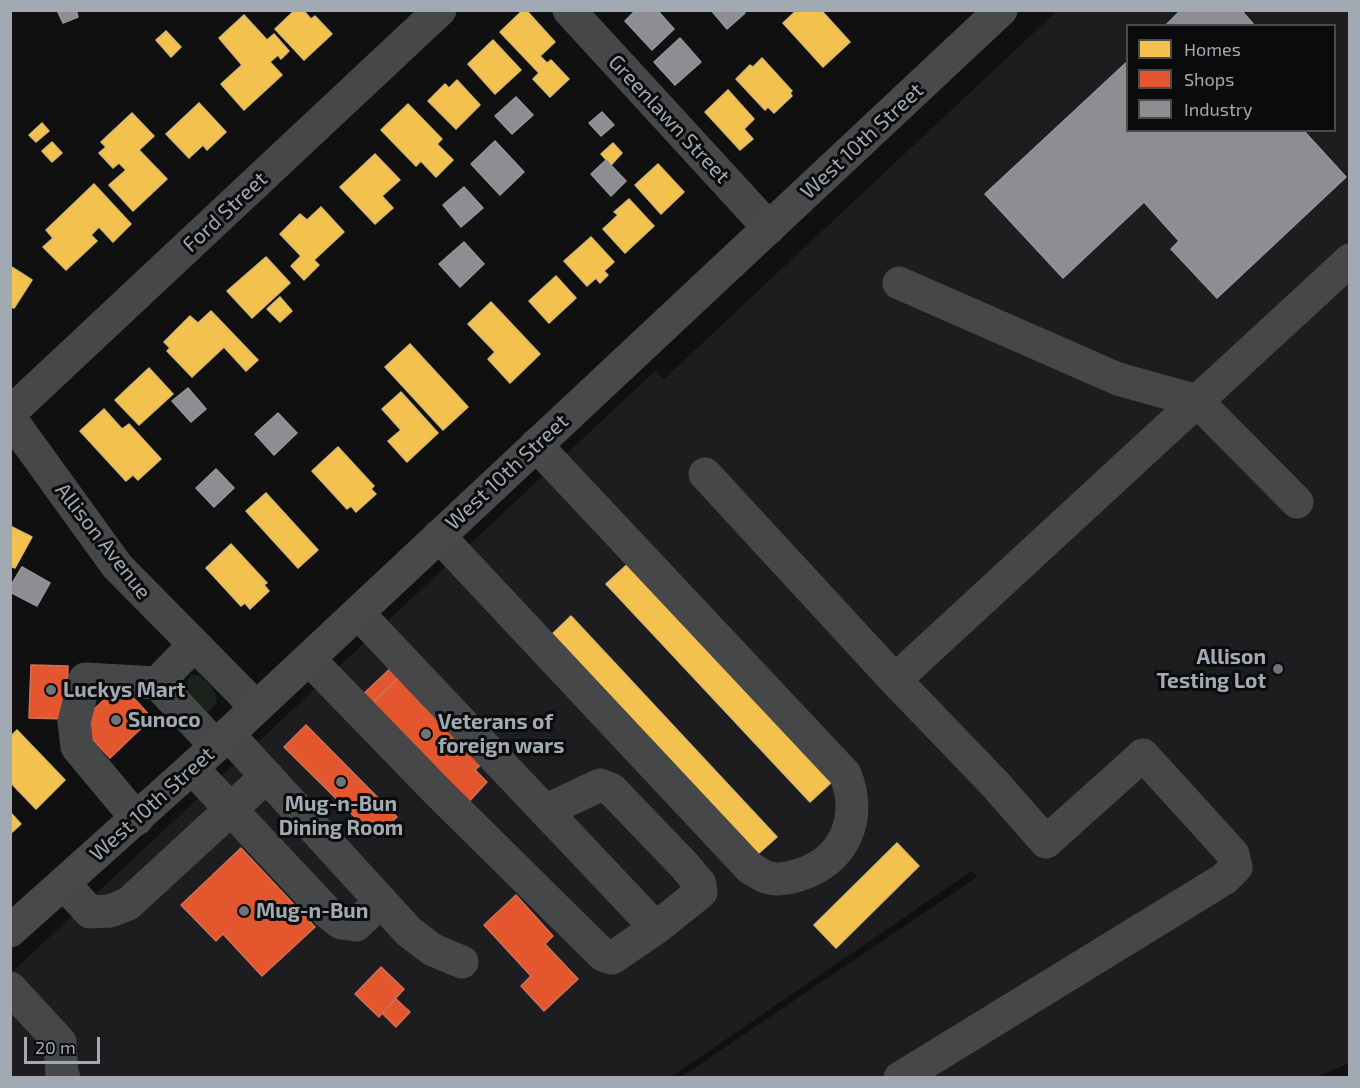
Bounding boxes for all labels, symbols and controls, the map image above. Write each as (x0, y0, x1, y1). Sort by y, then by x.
legend (1126, 24, 1336, 132)
text: Homes (1184, 38, 1241, 60)
street label: Greenlawn Street (603, 50, 735, 188)
text: Shops (1184, 68, 1234, 90)
street label: West 10th Street (795, 78, 929, 204)
text: Industry (1184, 98, 1253, 120)
street label: Ford Street (178, 167, 272, 257)
street label: West 10th Street (440, 409, 574, 535)
street label: Allison Avenue (50, 478, 156, 604)
place label: Allison Testing Lot (1157, 644, 1266, 694)
marker: Allison Testing Lot (1271, 662, 1285, 676)
place label: Luckys Mart (63, 677, 185, 703)
marker: Luckys Mart (44, 683, 58, 697)
place label: Sunoco (128, 707, 201, 733)
place label: Veterans of foreign wars (438, 709, 564, 759)
marker: Sunoco (109, 713, 123, 727)
marker: Veterans of foreign wars (419, 727, 433, 741)
street label: West 10th Street (85, 742, 219, 866)
marker: Mug-n-Bun Dining Room (334, 775, 348, 789)
place label: Mug-n-Bun Dining Room (279, 791, 403, 841)
place label: Mug-n-Bun (256, 898, 368, 924)
marker: Mug-n-Bun (237, 904, 251, 918)
scale bar (27, 1025, 104, 1063)
text: 20 m (35, 1036, 76, 1058)

